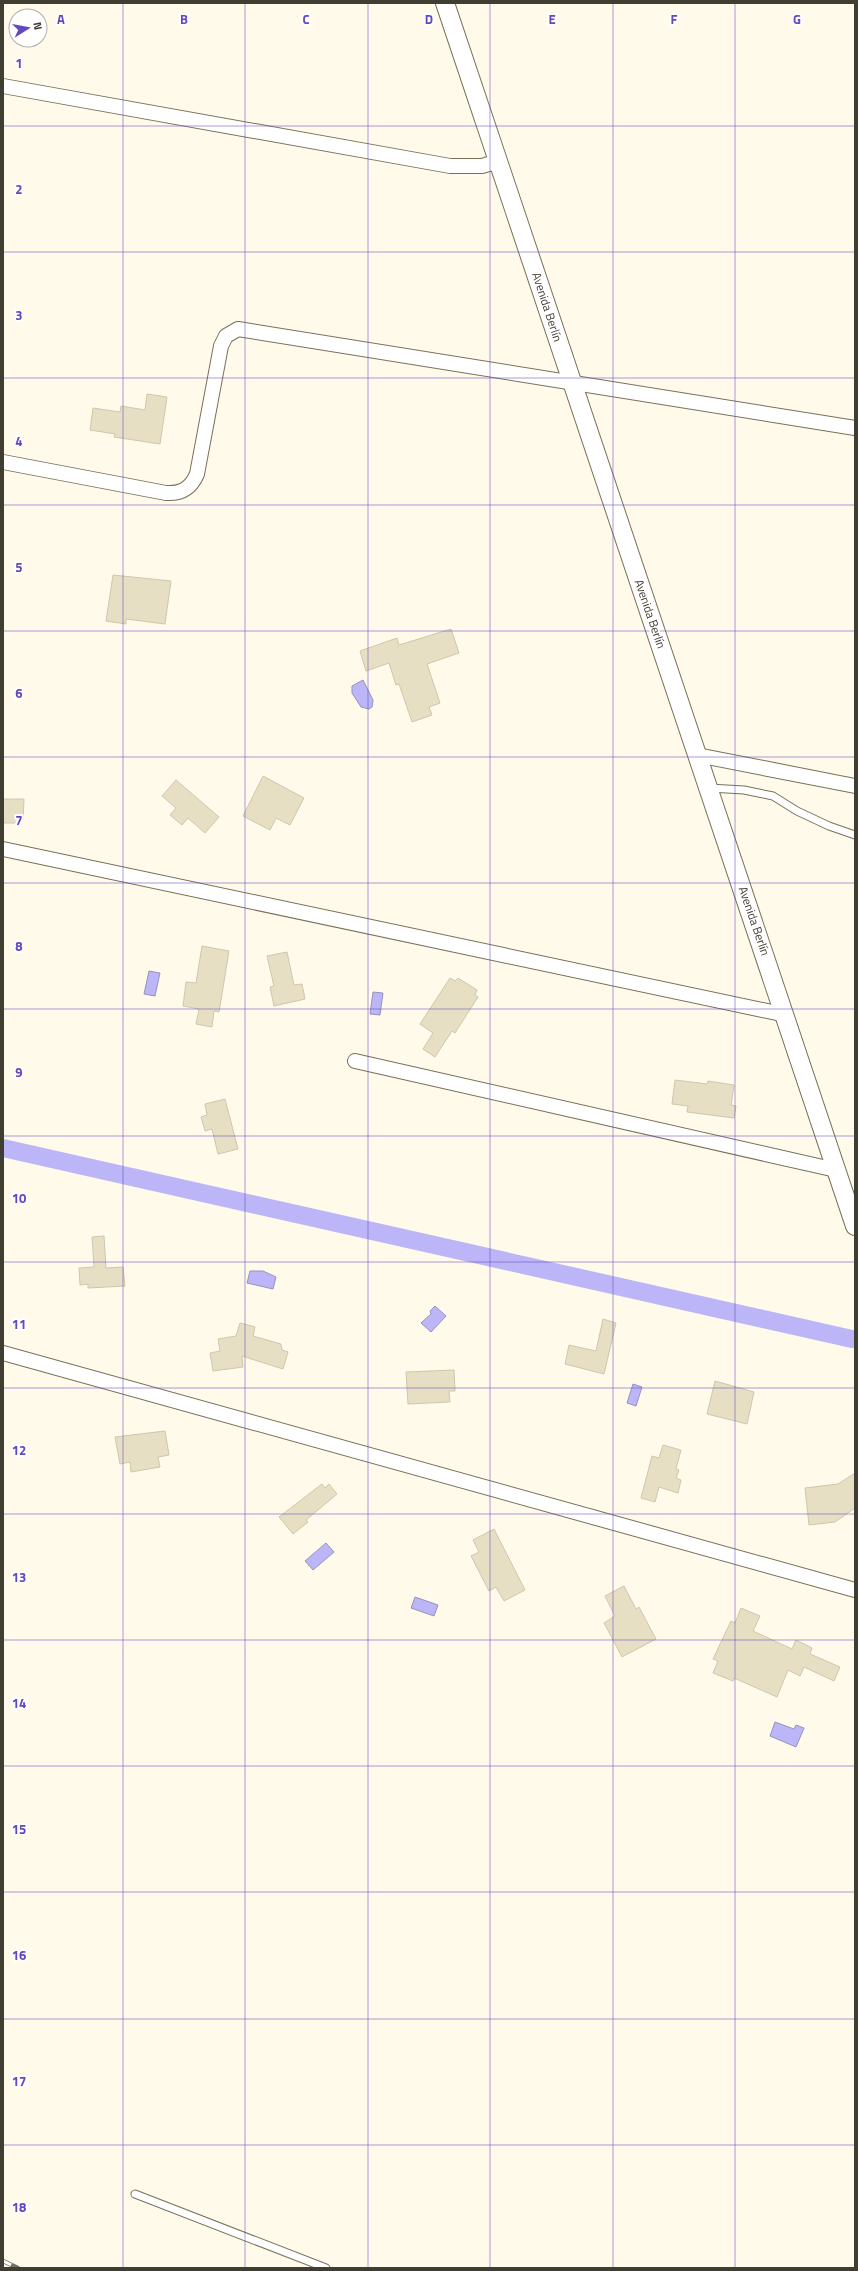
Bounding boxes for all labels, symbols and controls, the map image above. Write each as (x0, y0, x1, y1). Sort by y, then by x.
north arrow (8, 8, 48, 48)
text: A (57, 9, 65, 29)
text: B (180, 9, 188, 29)
text: C (302, 9, 310, 29)
text: D (425, 9, 433, 29)
text: E (548, 9, 556, 29)
text: F (671, 9, 678, 29)
text: G (793, 9, 801, 29)
text: N (29, 21, 46, 31)
text: 1 (15, 53, 23, 73)
text: 2 (15, 179, 23, 199)
street label: Avenida Berlín (527, 270, 568, 344)
text: 3 (15, 305, 23, 325)
text: 4 (15, 431, 23, 451)
text: 5 (15, 557, 23, 577)
street label: Avenida Berlín (630, 577, 671, 651)
text: 6 (15, 683, 23, 703)
text: 7 (15, 810, 23, 830)
street label: Avenida Berlín (734, 884, 775, 958)
text: 8 (15, 936, 23, 956)
text: 9 (15, 1062, 23, 1082)
text: 10 (12, 1188, 26, 1208)
text: 11 (12, 1314, 26, 1334)
text: 12 (12, 1440, 26, 1460)
text: 13 (12, 1567, 26, 1587)
text: 14 (12, 1693, 26, 1713)
text: 15 (12, 1819, 26, 1839)
text: 16 (12, 1945, 26, 1965)
text: 17 (12, 2071, 26, 2091)
text: 18 (12, 2197, 26, 2217)

